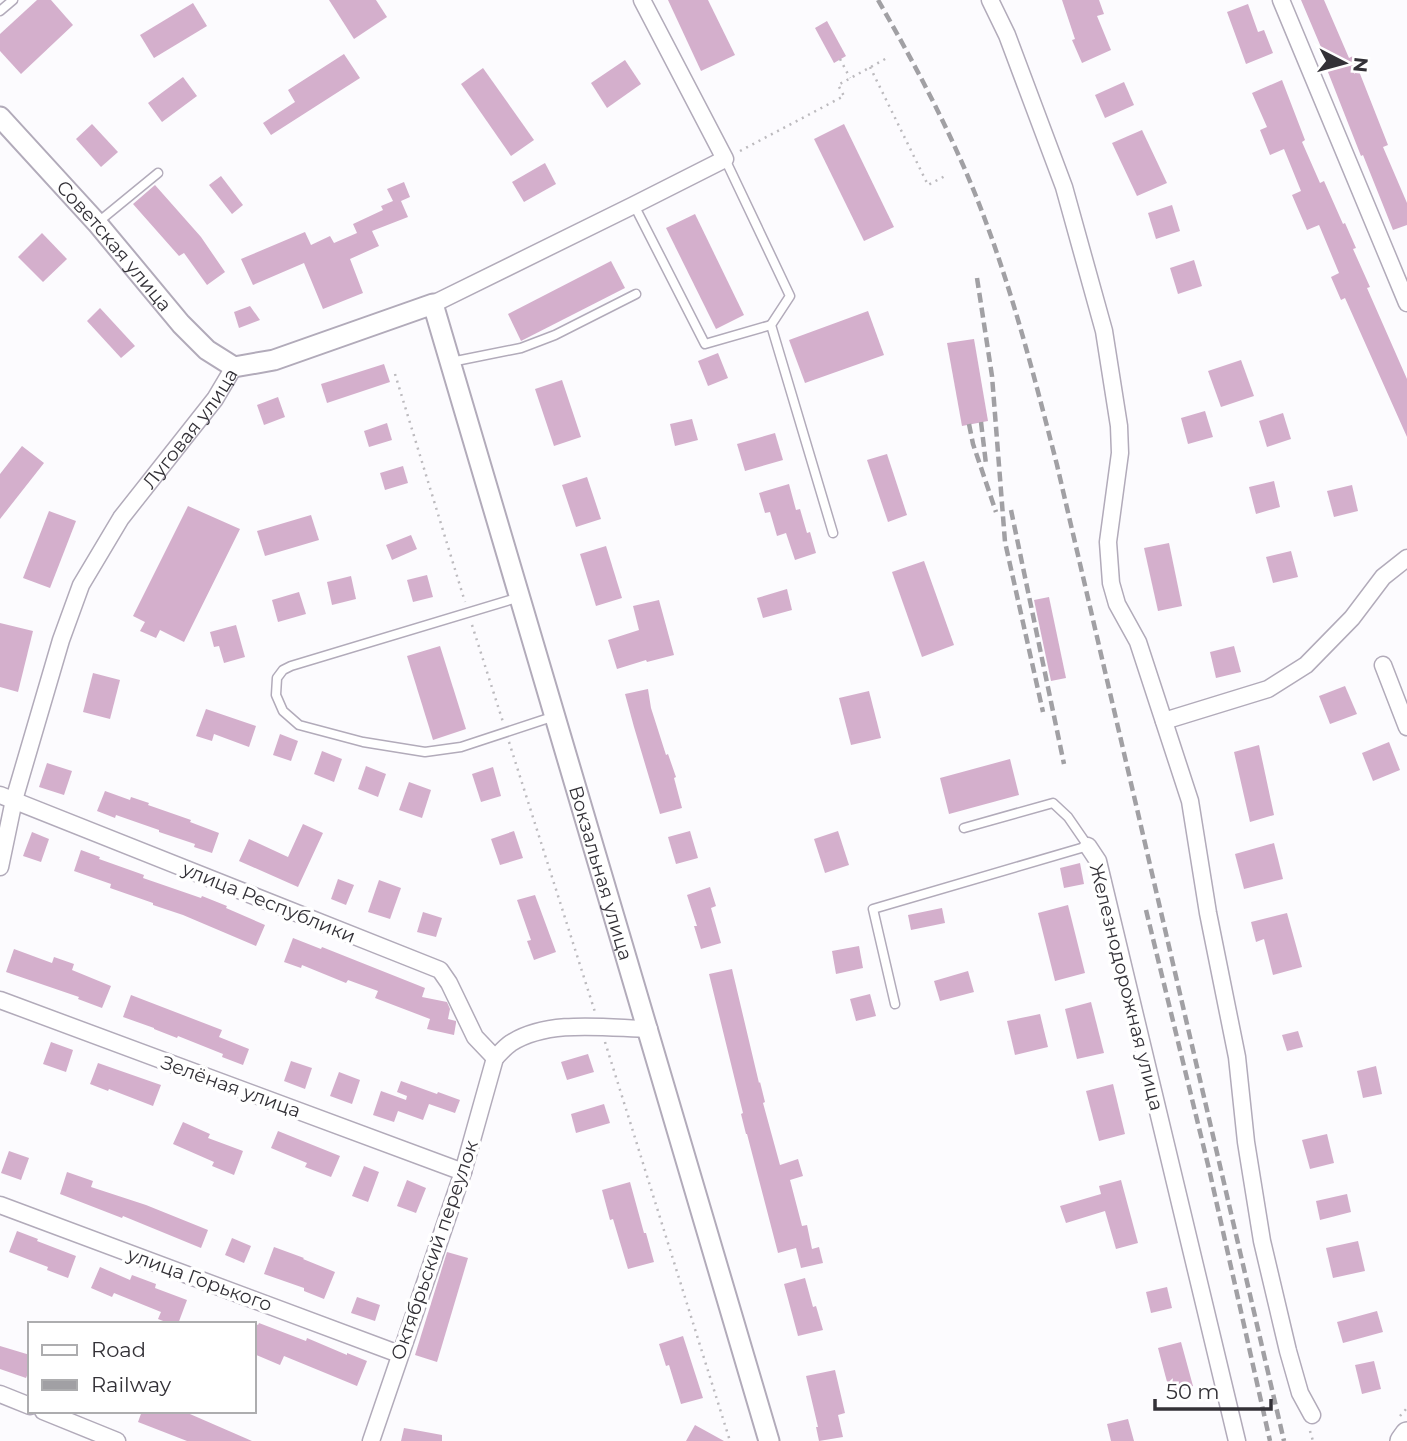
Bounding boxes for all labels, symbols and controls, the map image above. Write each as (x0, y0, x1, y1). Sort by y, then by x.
north arrow (1309, 28, 1379, 98)
text: N (1348, 56, 1373, 74)
street label: Советская улица (52, 176, 176, 316)
street label: Луговая улица (138, 364, 243, 493)
street label: Вокзальная улица (564, 783, 637, 963)
street label: улица Республики (178, 857, 359, 948)
street label: Железнодорожная улица (1085, 861, 1168, 1113)
street label: Зелёная улица (158, 1051, 304, 1122)
street label: Октябрьский переулок (386, 1137, 483, 1363)
street label: улица Горького (123, 1242, 275, 1316)
legend (28, 1322, 256, 1413)
text: Road (91, 1337, 146, 1362)
scale bar (1155, 1368, 1270, 1412)
text: Railway (91, 1372, 172, 1397)
text: 50 m (1166, 1379, 1220, 1404)

